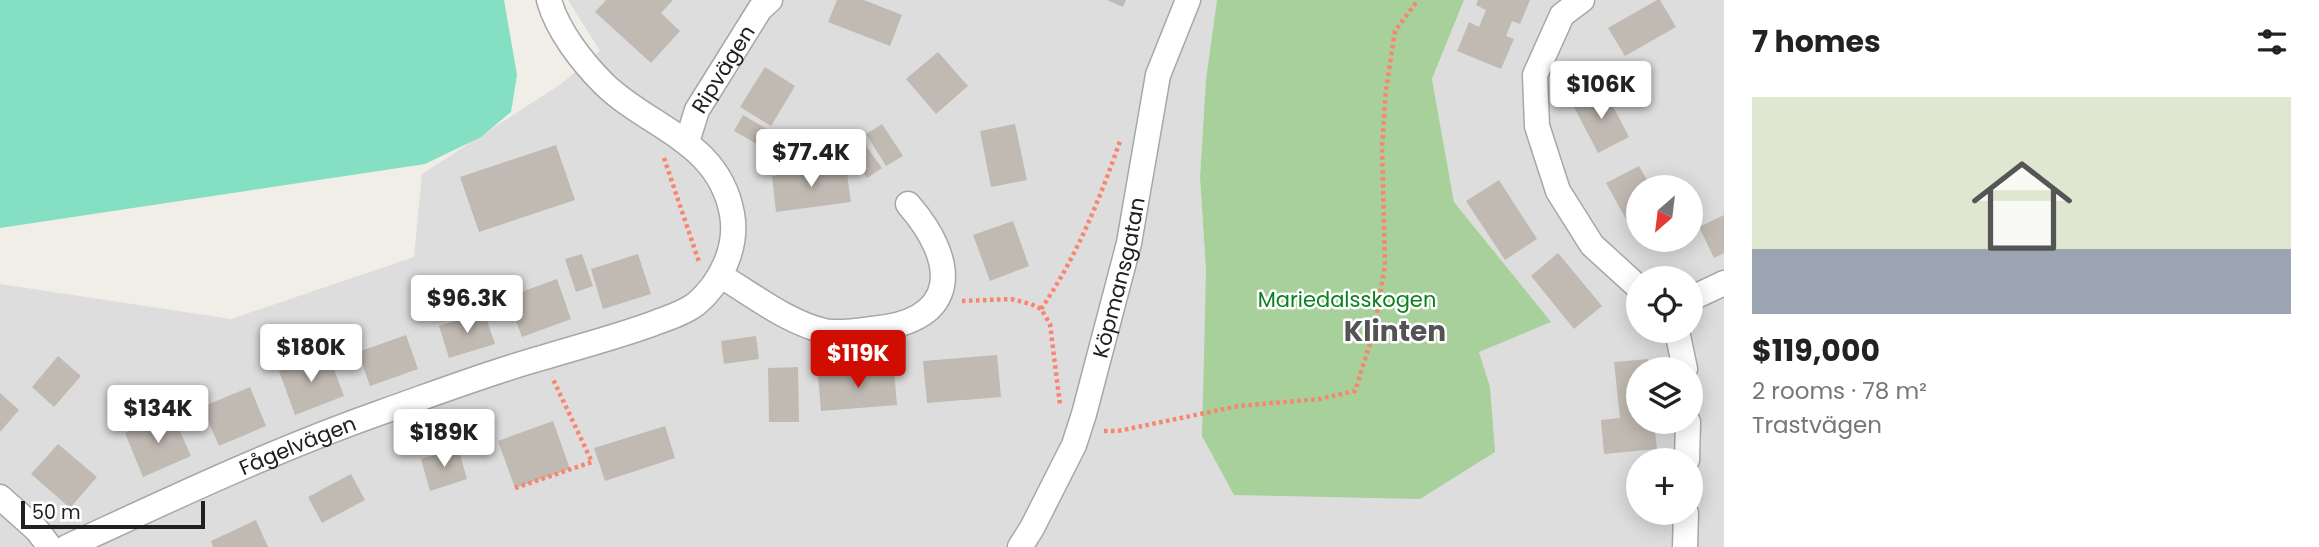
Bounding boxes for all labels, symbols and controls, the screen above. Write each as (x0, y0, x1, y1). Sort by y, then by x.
street label: Ripvägen (684, 19, 761, 118)
text: 7 homes (1752, 20, 1881, 63)
icon: filters (2253, 23, 2291, 61)
pin: $106K (1552, 61, 1650, 121)
text: $106K (1566, 68, 1636, 100)
pin: $77.4K (754, 130, 868, 189)
text: $77.4K (772, 136, 850, 168)
icon: home (1959, 143, 2085, 269)
north arrow (1626, 175, 1703, 252)
map controls (1626, 175, 1703, 525)
street label: Köpmansgatan (1085, 195, 1151, 361)
button: locate (1626, 266, 1703, 343)
pin: $96.3K (410, 276, 524, 335)
text: $96.3K (427, 282, 507, 314)
park label: Mariedalsskogen (1258, 285, 1436, 314)
district label: Klinten (1344, 312, 1446, 351)
pin: $180K (262, 324, 360, 384)
text: $119,000 (1752, 329, 1880, 372)
pin: $119K (809, 330, 907, 390)
text: $180K (276, 331, 346, 363)
text: $119K (827, 337, 889, 369)
button: layers (1626, 357, 1703, 434)
text: 2 rooms · 78 m² (1752, 375, 1927, 407)
pin: $134K (109, 386, 207, 445)
text: $134K (123, 392, 193, 424)
street label: Fågelvägen (234, 408, 360, 482)
text: Trastvägen (1752, 409, 1882, 441)
pin: $189K (395, 410, 493, 469)
text: $189K (410, 416, 478, 448)
button: + (1626, 448, 1703, 525)
scale bar (21, 498, 205, 530)
text: 50 m (32, 499, 81, 526)

